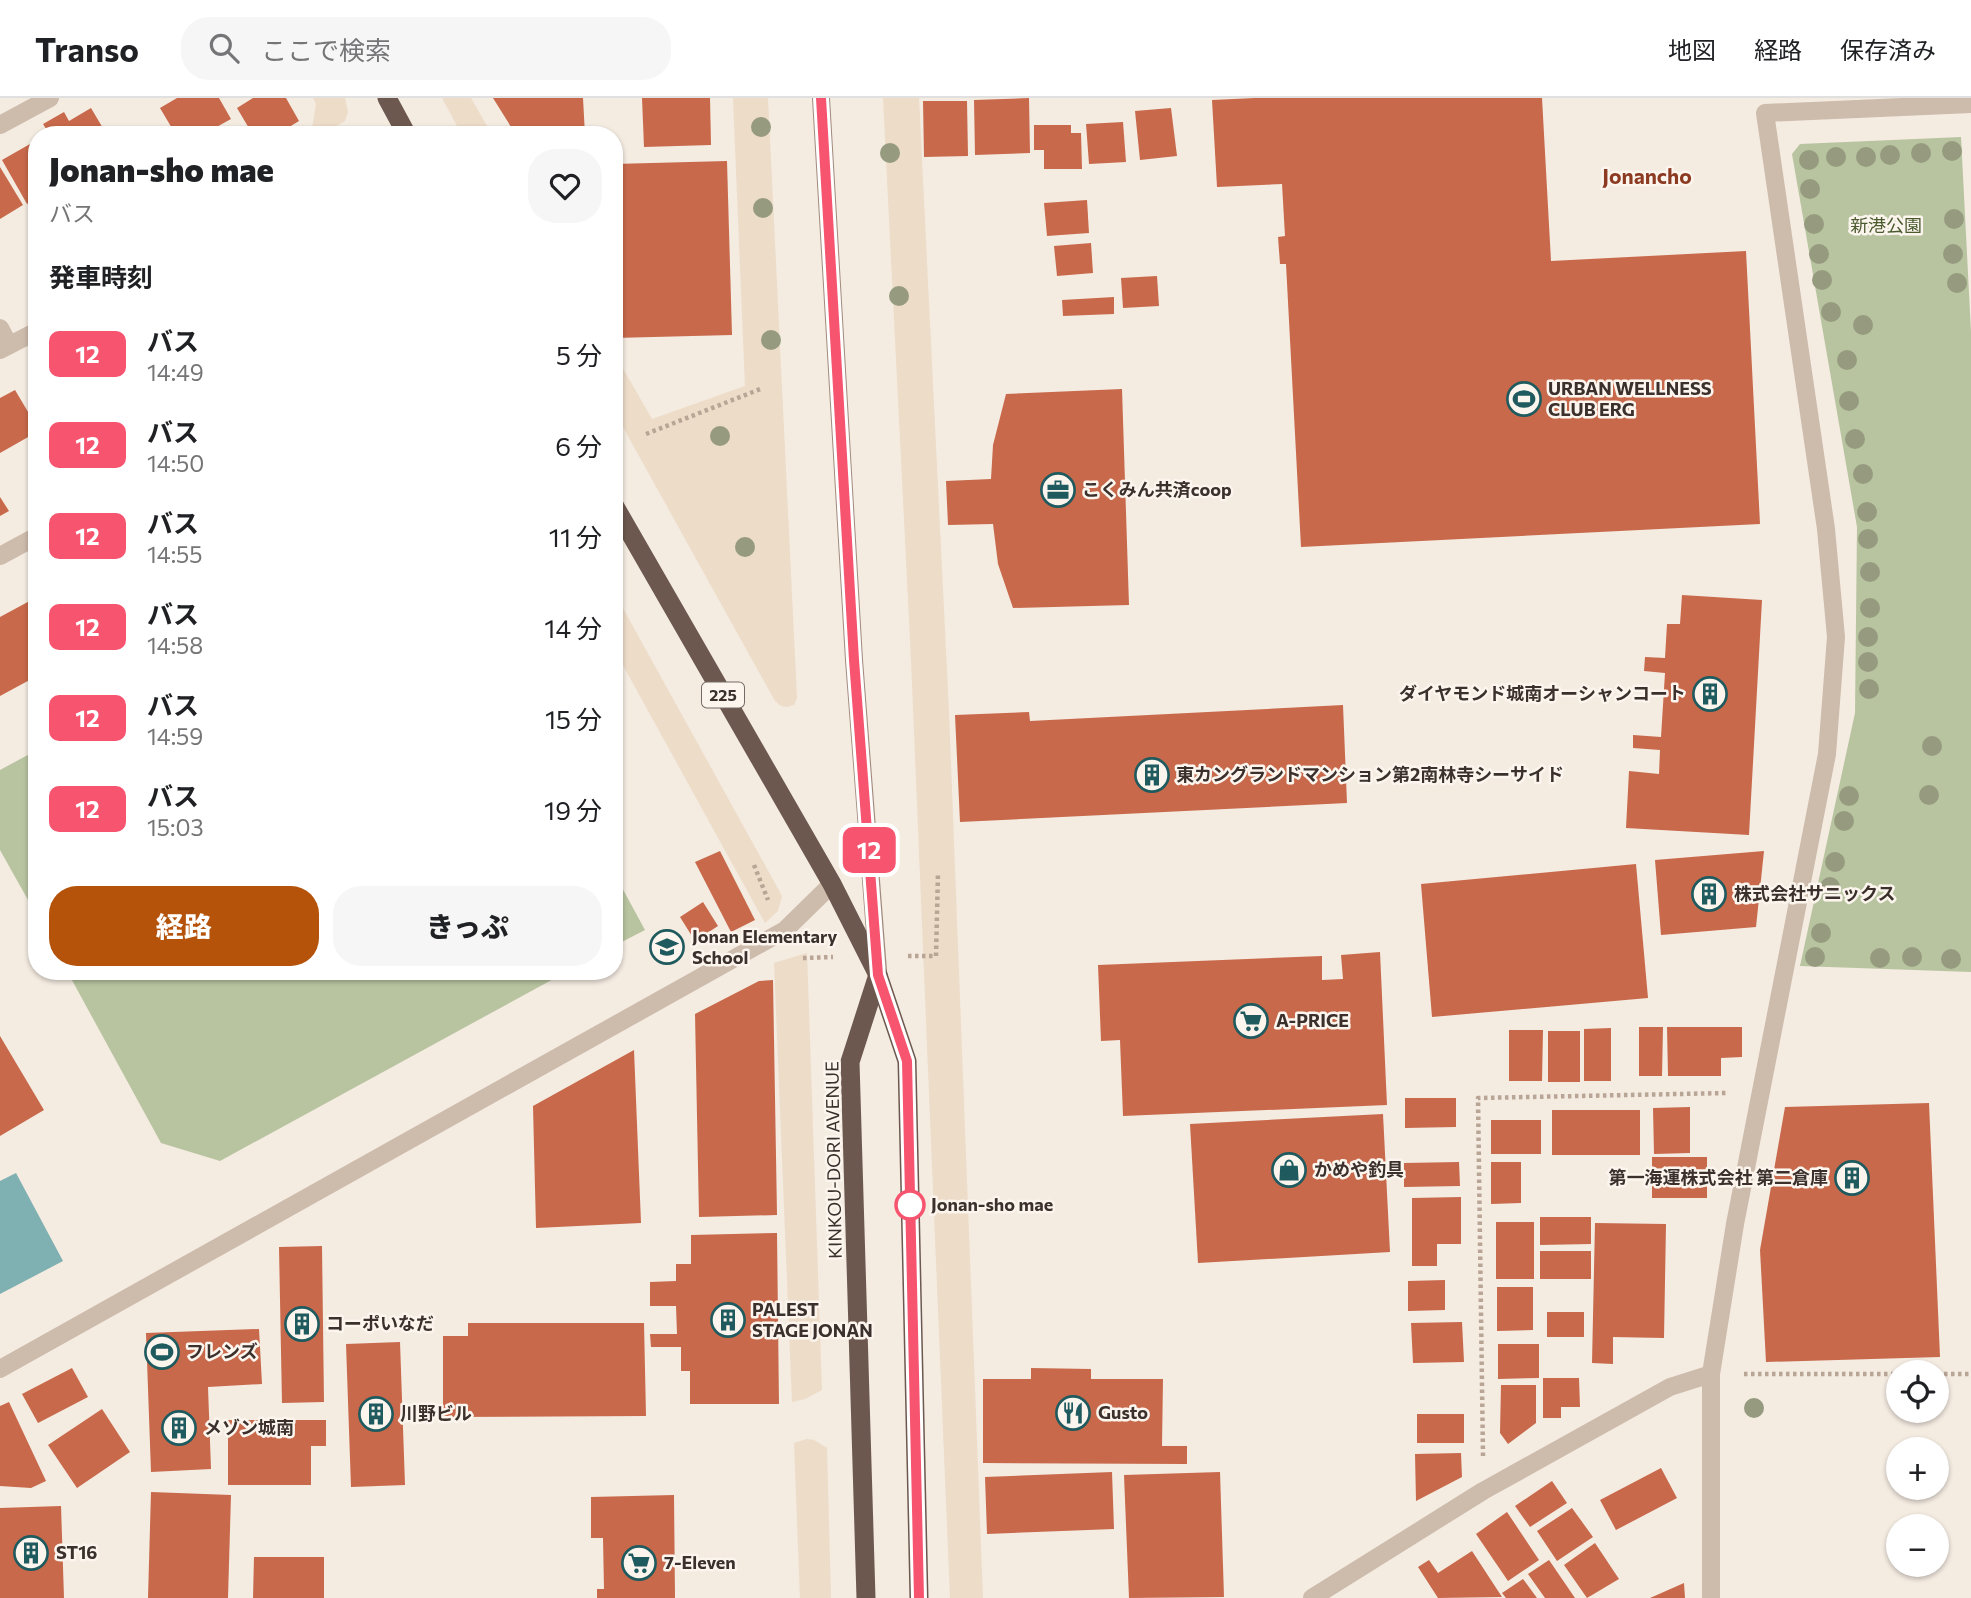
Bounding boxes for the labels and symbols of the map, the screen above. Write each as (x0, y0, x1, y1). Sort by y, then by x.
district label: Jonancho (1602, 163, 1692, 188)
park label: 新港公園 (1850, 214, 1922, 236)
place label: URBAN WELLNESS CLUB ERG (1548, 377, 1712, 420)
sports icon: URBAN WELLNESS CLUB ERG (1505, 380, 1543, 418)
office icon: こくみん共済coop (1039, 471, 1077, 509)
place label: こくみん共済coop (1082, 478, 1232, 500)
building icon: ダイヤモンド城南オーシャンコート (1691, 675, 1729, 713)
road number: 225 (702, 682, 744, 708)
place label: ダイヤモンド城南オーシャンコート (1399, 682, 1686, 704)
building icon: 東カングランドマンション第2南林寺シーサイド (1133, 756, 1171, 794)
place label: 東カングランドマンション第2南林寺シーサイド (1176, 763, 1564, 785)
line badge: 12 (838, 827, 900, 873)
building icon: 株式会社サニックス (1690, 875, 1728, 913)
place label: 株式会社サニックス (1734, 882, 1895, 904)
place label: Jonan Elementary School (692, 925, 837, 968)
school or university icon: Jonan Elementary School (648, 928, 686, 966)
supermarket icon: A-PRICE (1232, 1002, 1270, 1040)
place label: A-PRICE (1276, 1009, 1349, 1031)
street label: KINKOU-DORI AVENUE (820, 1061, 846, 1259)
shop icon: かめや釣具 (1270, 1151, 1308, 1189)
place label: かめや釣具 (1314, 1158, 1404, 1180)
building icon: 第一海運株式会社 第二倉庫 (1833, 1159, 1871, 1197)
place label: 第一海運株式会社 第二倉庫 (1609, 1166, 1828, 1188)
marker: Jonan-sho mae (895, 1190, 925, 1220)
place label: Jonan-sho mae (931, 1193, 1053, 1215)
place label: PALEST STAGE JONAN (752, 1298, 873, 1341)
building icon: PALEST STAGE JONAN (709, 1301, 747, 1339)
building icon: コーポいなだ (283, 1305, 321, 1343)
place label: コーポいなだ (326, 1312, 434, 1334)
sports icon: フレンズ (143, 1333, 181, 1371)
place label: フレンズ (186, 1340, 258, 1362)
restaurant icon: Gusto (1054, 1394, 1092, 1432)
building icon: 川野ビル (357, 1395, 395, 1433)
place label: Gusto (1098, 1401, 1148, 1423)
place label: 川野ビル (400, 1402, 472, 1424)
building icon: メゾン城南 (160, 1409, 198, 1447)
place label: メゾン城南 (204, 1416, 294, 1438)
building icon: ST16 (12, 1534, 50, 1572)
place label: ST16 (56, 1541, 97, 1563)
supermarket icon: 7-Eleven (620, 1544, 658, 1582)
place label: 7-Eleven (664, 1551, 736, 1573)

